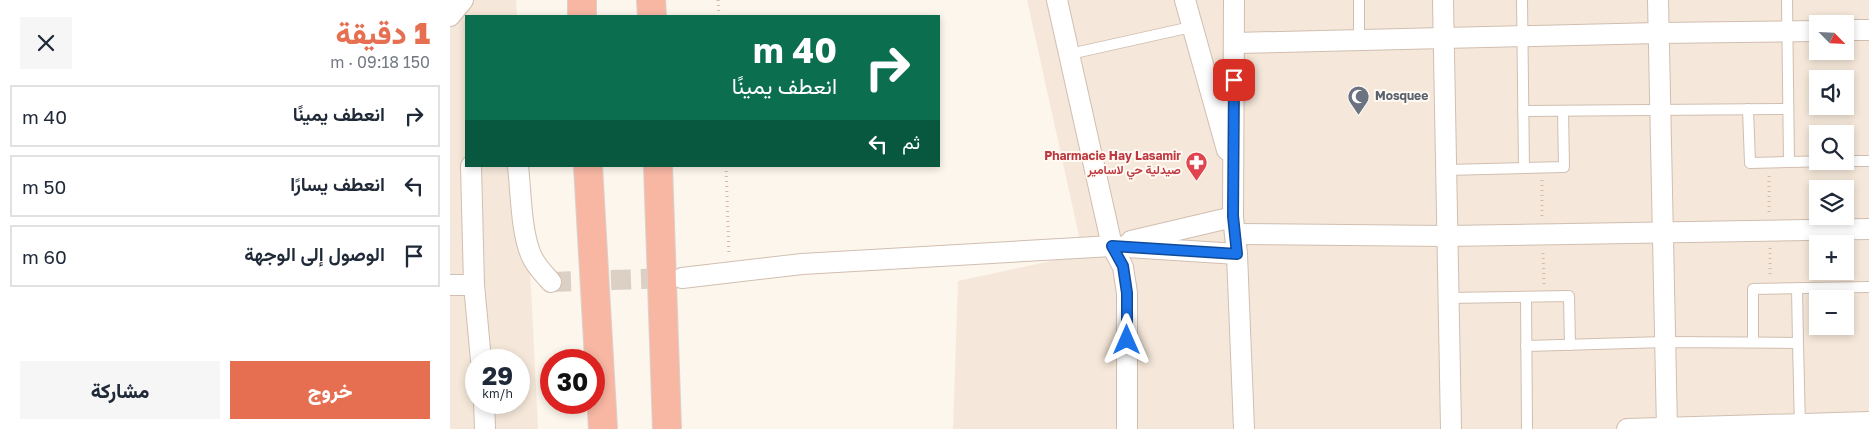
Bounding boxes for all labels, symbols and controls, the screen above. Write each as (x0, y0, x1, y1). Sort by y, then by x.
text: 1 دقيقة (336, 15, 430, 51)
north arrow (1809, 15, 1854, 60)
map controls (1809, 15, 1854, 335)
button: close (20, 17, 72, 69)
text: 40 m (753, 29, 837, 71)
icon: right (855, 35, 920, 100)
text: 150 m · 09:18 (330, 52, 430, 72)
pin (1213, 59, 1255, 101)
icon: arrive (1220, 66, 1248, 94)
button: sound (1809, 70, 1854, 115)
text: انعطف يمينًا (732, 72, 837, 99)
mosque icon: Mosquee (1347, 84, 1371, 115)
place label: Mosquee (1375, 88, 1428, 103)
text: انعطف يمينًا (293, 102, 385, 125)
icon: right (400, 102, 428, 130)
text: 40 m (22, 105, 67, 128)
button: search (1809, 125, 1854, 170)
icon: left (864, 130, 892, 158)
text: ثم (902, 130, 920, 153)
place label: Pharmacie Hay Lasamir صيدلية حي لاسامير (1044, 148, 1181, 180)
pharmacy icon: Pharmacie Hay Lasamir صيدلية حي لاسامير (1185, 151, 1209, 182)
text: انعطف يسارًا (290, 172, 385, 195)
icon: left (400, 172, 428, 200)
text: 50 m (22, 175, 66, 198)
button: layers (1809, 180, 1854, 225)
button: + (1809, 235, 1854, 280)
text: الوصول إلى الوجهة (244, 242, 385, 265)
icon: arrive (400, 242, 428, 270)
text: 60 m (22, 245, 67, 268)
button: − (1809, 290, 1854, 335)
position arrow (1100, 313, 1152, 365)
speed limit sign: 30 (540, 349, 605, 414)
text: 29 (482, 360, 513, 391)
button: مشاركة (20, 361, 220, 419)
button: خروج (230, 361, 430, 419)
text: km/h (482, 386, 513, 401)

